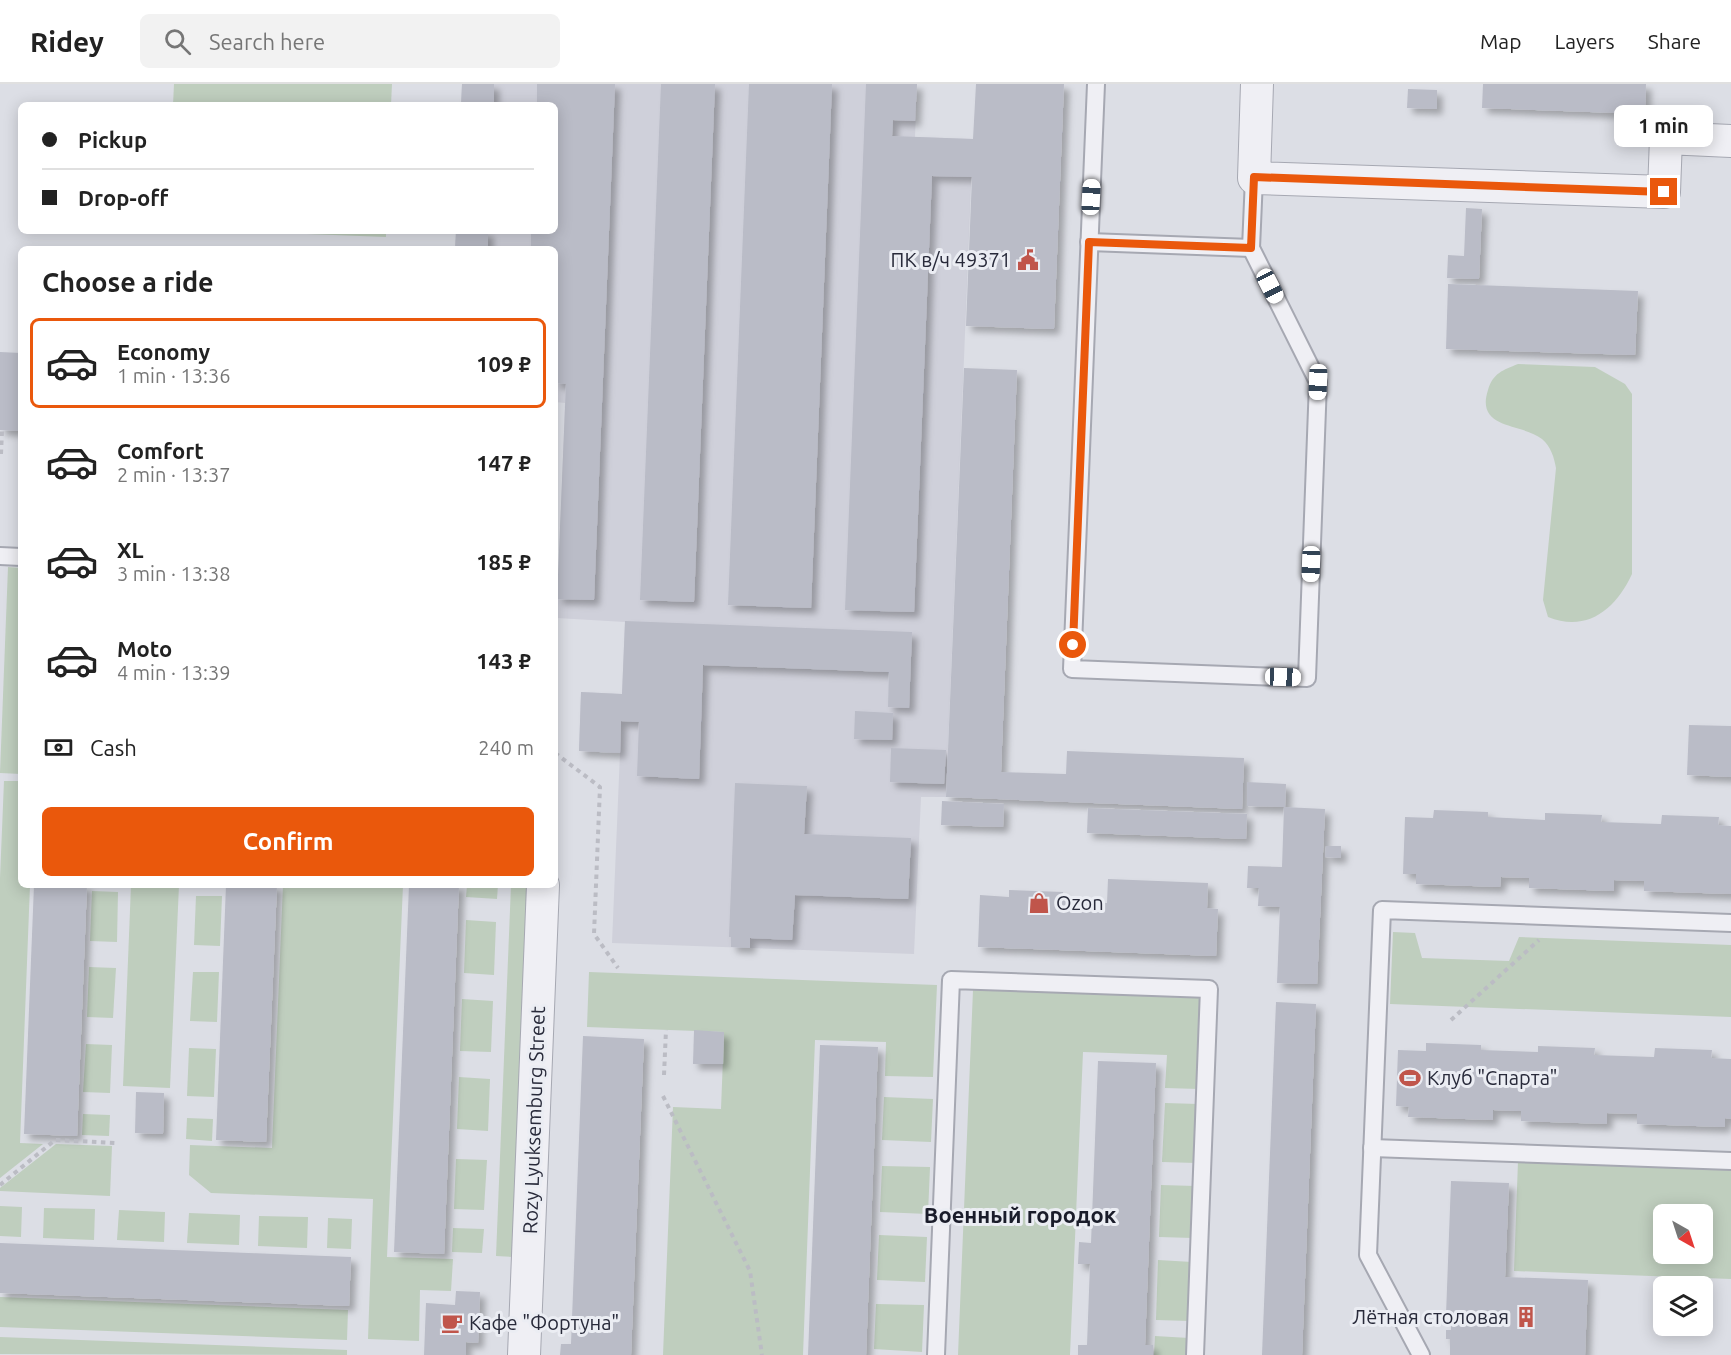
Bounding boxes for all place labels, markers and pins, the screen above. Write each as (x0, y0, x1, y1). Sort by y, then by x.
place label: ПК в/ч 49371 (891, 248, 1011, 271)
public building icon: ПК в/ч 49371 (1016, 248, 1040, 272)
shop icon: Ozon (1027, 891, 1051, 915)
place label: Ozon (1056, 891, 1104, 914)
sports icon: Клуб "Спарта" (1398, 1066, 1422, 1090)
place label: Клуб "Спарта" (1427, 1066, 1558, 1089)
place label: Лётная столовая (1352, 1305, 1509, 1328)
building icon: Лётная столовая (1514, 1305, 1538, 1329)
cafe icon: Кафе "Фортуна" (440, 1311, 464, 1335)
place label: Кафе "Фортуна" (469, 1311, 619, 1334)

